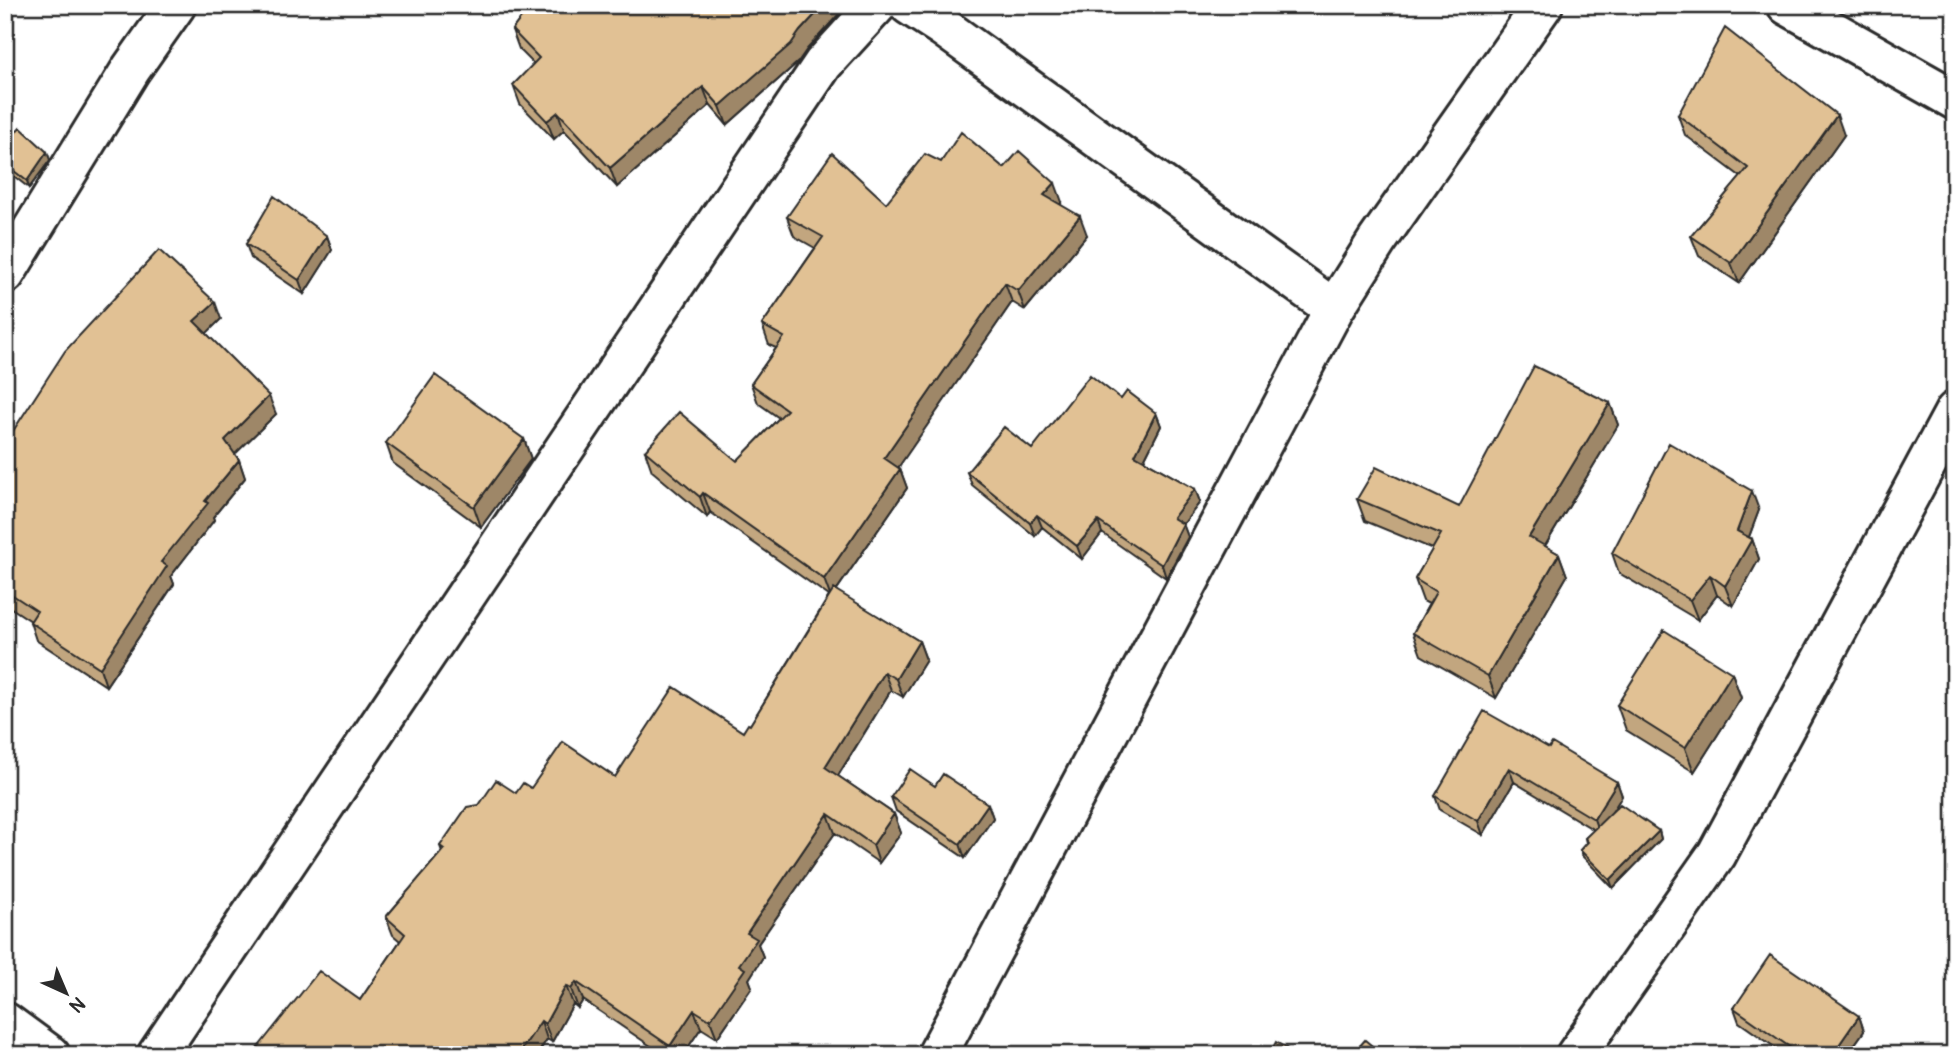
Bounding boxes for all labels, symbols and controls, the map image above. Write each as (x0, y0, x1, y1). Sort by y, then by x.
north arrow (32, 958, 102, 1028)
text: N (64, 991, 90, 1018)

